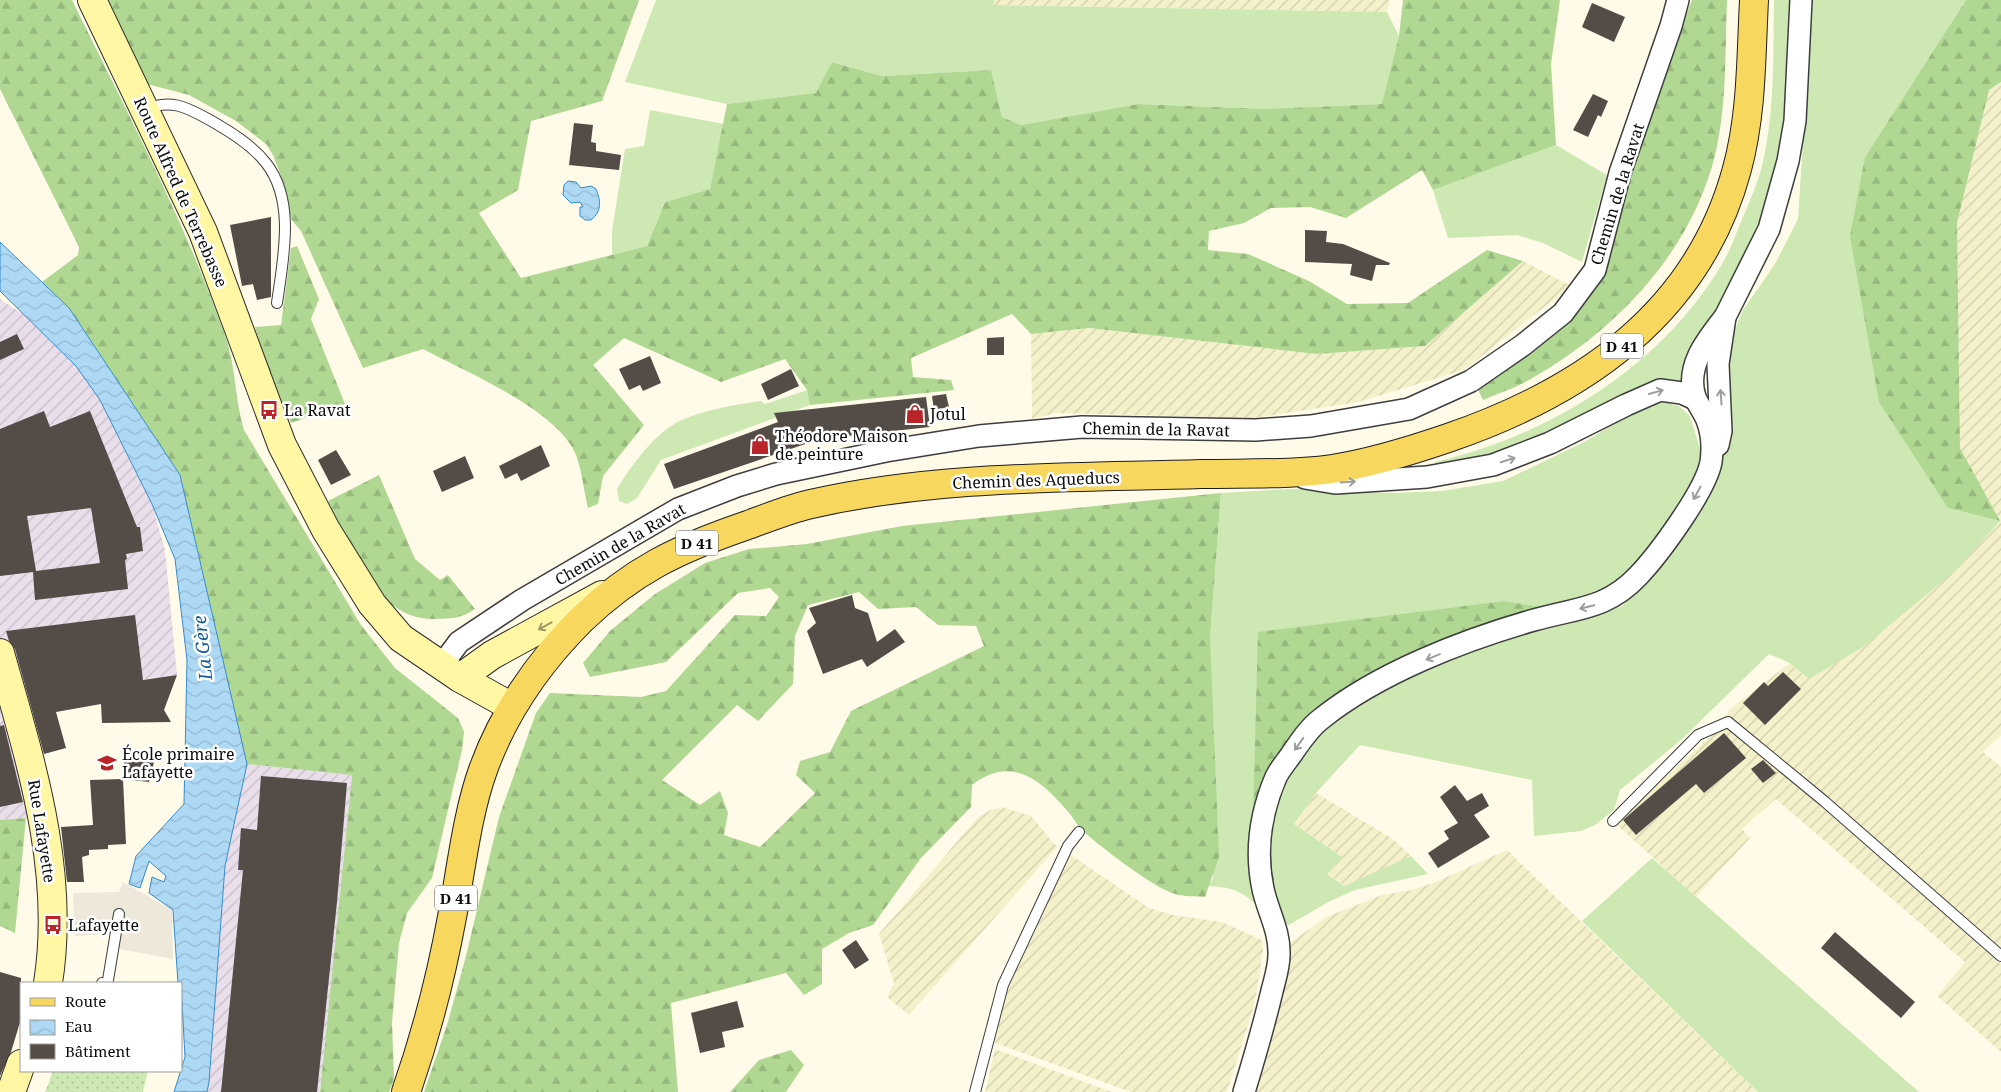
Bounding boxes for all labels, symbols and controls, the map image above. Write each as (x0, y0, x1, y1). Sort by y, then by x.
street label: Route Alfred de Terrebasse (129, 93, 233, 291)
street label: Chemin de la Ravat (1585, 120, 1649, 268)
road number: D 41 (1601, 334, 1643, 358)
one-way arrow (1647, 387, 1663, 397)
one-way arrow (1716, 389, 1725, 405)
bus stop icon: La Ravat (258, 399, 280, 421)
place label: La Ravat (284, 399, 351, 421)
shop icon: Jotul (904, 403, 926, 425)
place label: Jotul (929, 403, 966, 425)
street label: Chemin de la Ravat (1082, 417, 1230, 441)
place label: Théodore Maison de peinture (775, 425, 908, 465)
shop icon: Théodore Maison de peinture (749, 434, 771, 456)
one-way arrow (1500, 455, 1516, 464)
street label: Chemin des Aqueducs (952, 466, 1120, 494)
one-way arrow (1340, 477, 1356, 486)
one-way arrow (1691, 485, 1701, 500)
street label: Chemin de la Ravat (551, 497, 690, 590)
road number: D 41 (676, 530, 718, 556)
one-way arrow (1580, 603, 1596, 612)
water label: La Gère (187, 614, 217, 683)
one-way arrow (538, 622, 553, 631)
one-way arrow (1426, 652, 1441, 662)
one-way arrow (1294, 737, 1304, 751)
place label: École primaire Lafayette (122, 743, 235, 783)
school or university icon: École primaire Lafayette (96, 752, 118, 774)
street label: Rue Lafayette (23, 778, 61, 884)
road number: D 41 (435, 886, 477, 910)
bus stop icon: Lafayette (42, 914, 64, 936)
place label: Lafayette (68, 914, 139, 936)
legend (20, 982, 182, 1072)
text: Route (65, 991, 106, 1011)
text: Eau (65, 1016, 93, 1036)
text: Bâtiment (65, 1041, 131, 1061)

